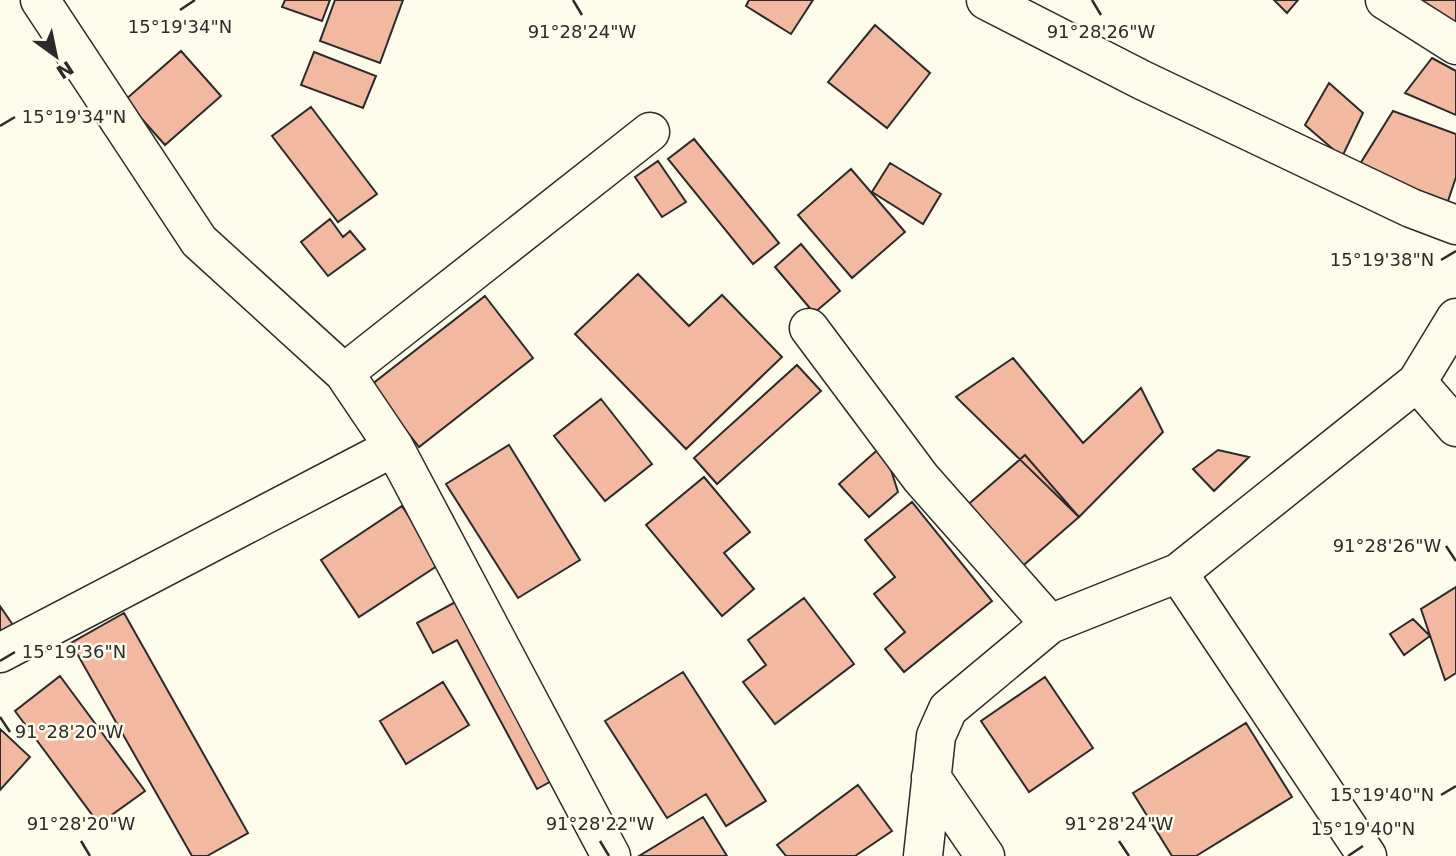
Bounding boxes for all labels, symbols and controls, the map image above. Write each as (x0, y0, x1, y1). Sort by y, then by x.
text: 15°19'34"N (128, 16, 232, 37)
north arrow (21, 21, 91, 91)
text: 91°28'24"W (528, 21, 637, 42)
text: 91°28'26"W (1047, 21, 1156, 42)
text: N (53, 57, 78, 84)
text: 15°19'34"N (22, 106, 126, 127)
text: 15°19'38"N (1330, 249, 1434, 270)
text: 91°28'26"W (1333, 535, 1442, 556)
text: 15°19'36"N (22, 641, 126, 662)
text: 91°28'20"W (15, 721, 124, 742)
text: 15°19'40"N (1330, 784, 1434, 805)
text: 91°28'20"W (27, 813, 136, 834)
text: 91°28'22"W (546, 813, 655, 834)
text: 91°28'24"W (1065, 813, 1174, 834)
text: 15°19'40"N (1311, 818, 1415, 839)

